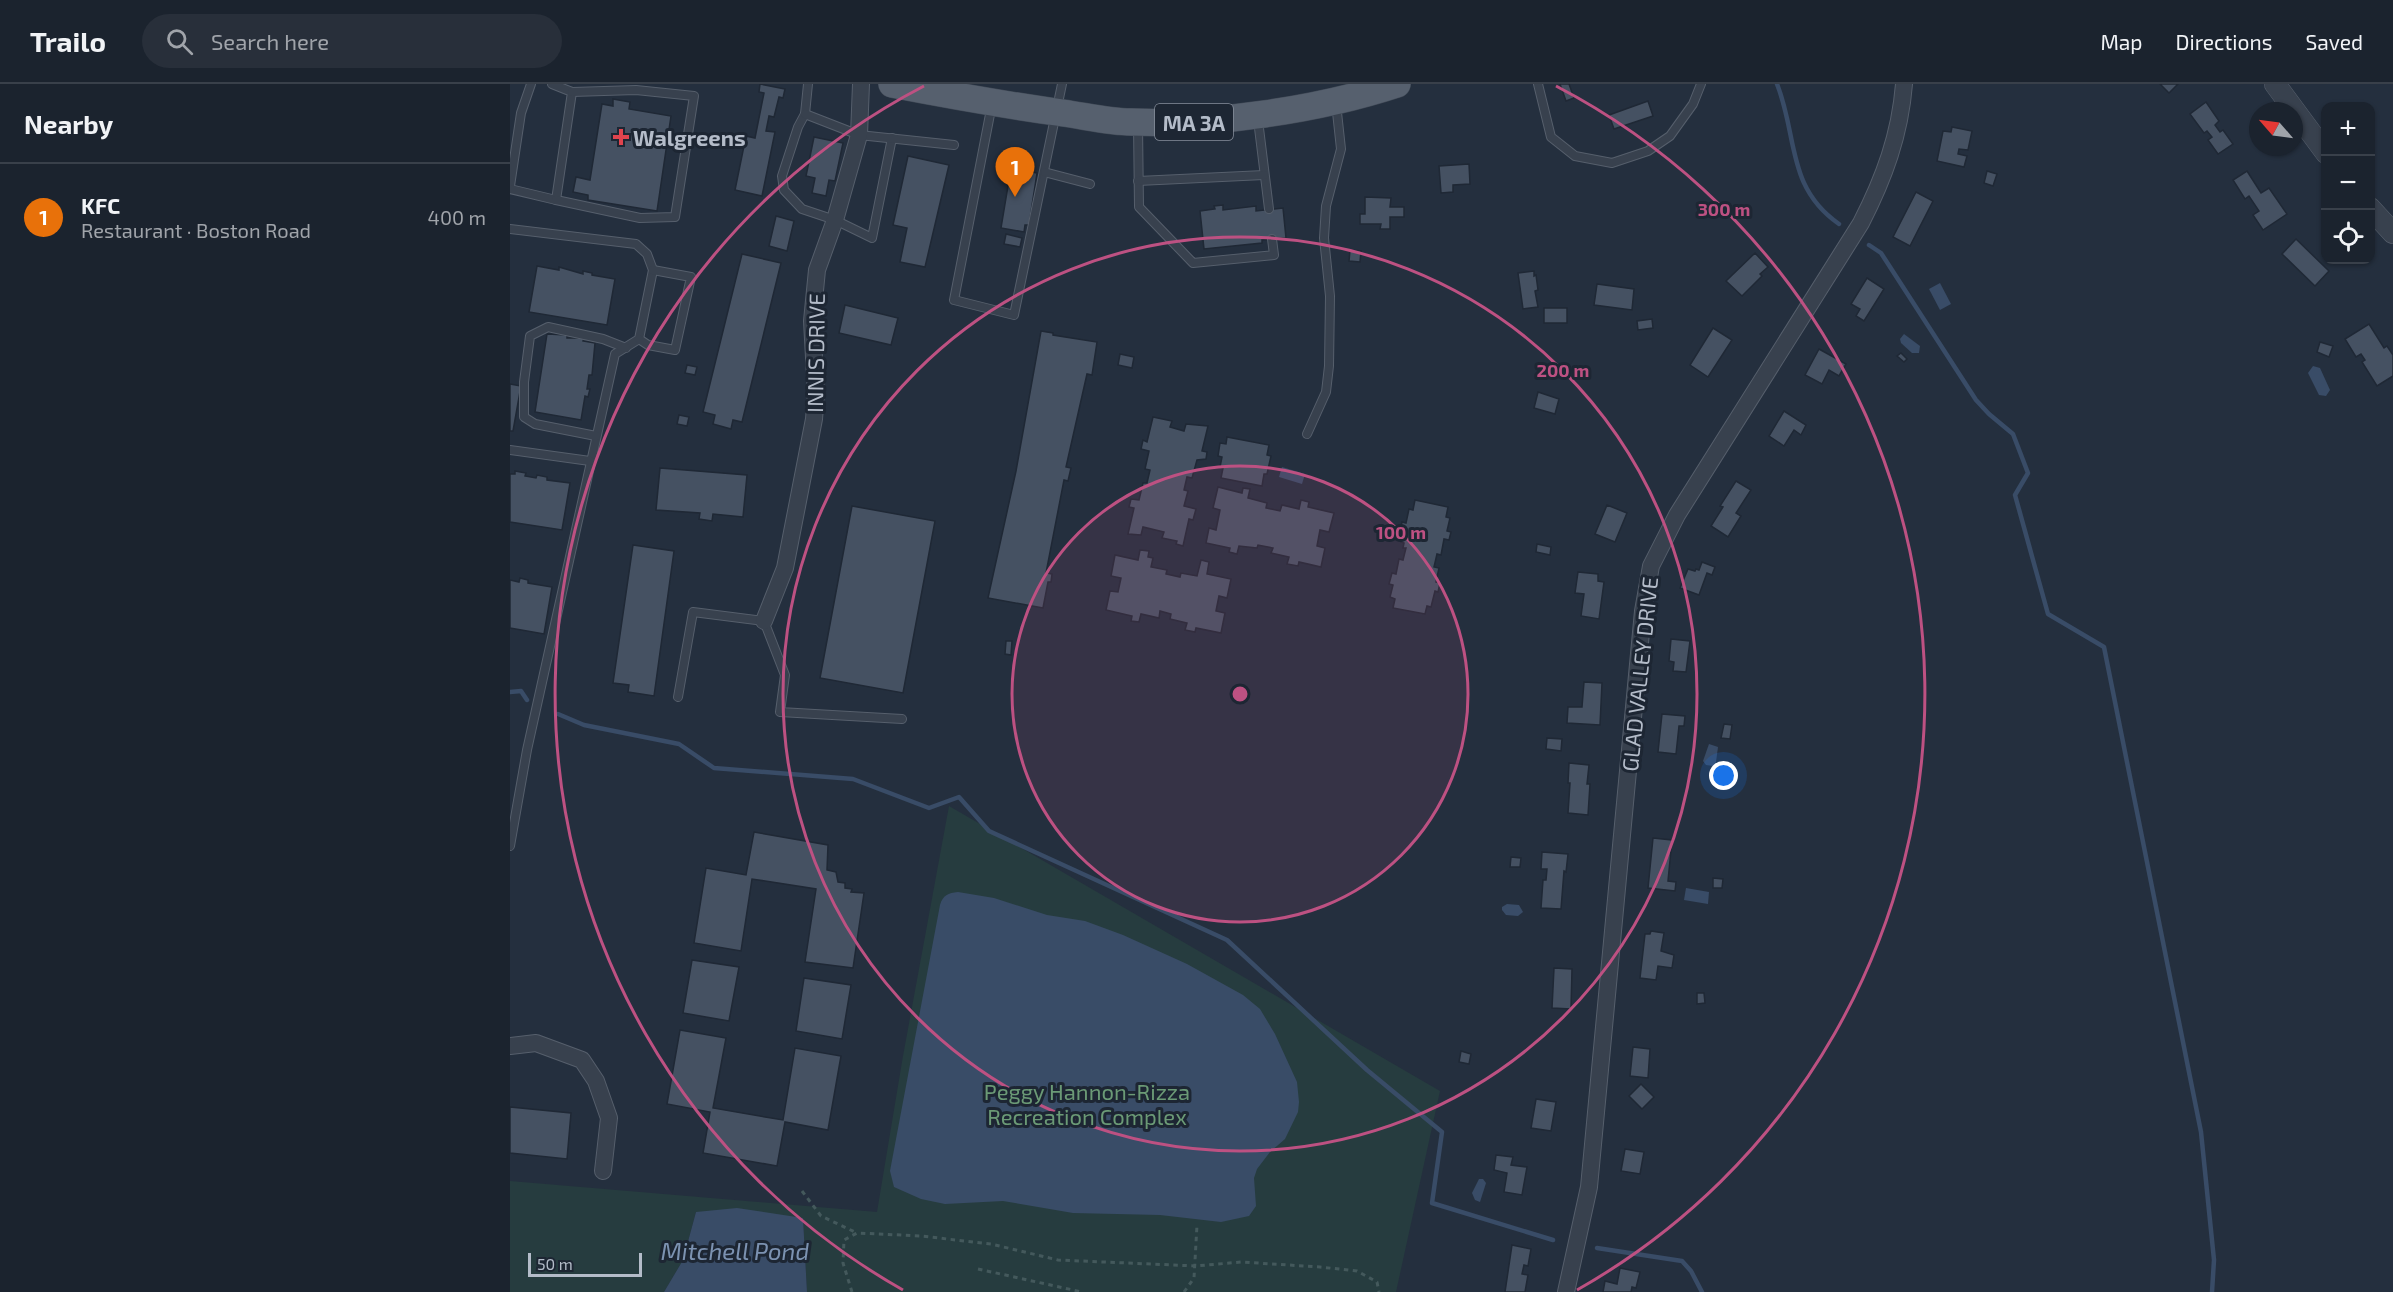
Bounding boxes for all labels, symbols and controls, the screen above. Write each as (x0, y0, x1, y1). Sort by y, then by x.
search box (142, 14, 562, 68)
text: Trailo (30, 24, 106, 58)
icon: search (163, 25, 196, 58)
text: Search here (211, 28, 329, 54)
text: Map (2100, 29, 2143, 54)
text: Directions (2176, 29, 2272, 54)
text: Saved (2305, 29, 2363, 54)
north arrow (2249, 102, 2303, 156)
map controls (2321, 102, 2375, 264)
button: + (2321, 102, 2375, 156)
road number: MA 3A (1155, 104, 1233, 140)
text: Nearby (24, 108, 113, 139)
place label: Walgreens (633, 124, 746, 150)
marker: Walgreens (614, 130, 628, 144)
pin: 1 (996, 147, 1034, 197)
button: − (2321, 156, 2375, 210)
text: KFC (81, 192, 120, 218)
text: 300 m (1698, 198, 1750, 220)
text: 1 (39, 205, 48, 229)
text: 400 m (428, 205, 486, 229)
button: locate (2321, 210, 2375, 264)
text: Restaurant · Boston Road (81, 218, 311, 242)
street label: INNIS DRIVE (801, 293, 829, 413)
text: 200 m (1537, 359, 1589, 381)
text: 100 m (1376, 521, 1426, 543)
street label: GLAD VALLEY DRIVE (1616, 575, 1662, 773)
centre of rings (1230, 684, 1250, 704)
your location (1709, 761, 1738, 790)
park label: Peggy Hannon-Rizza Recreation Complex (984, 1078, 1190, 1129)
water label: Mitchell Pond (661, 1236, 809, 1265)
scale bar (528, 1250, 642, 1278)
text: 50 m (537, 1254, 573, 1273)

